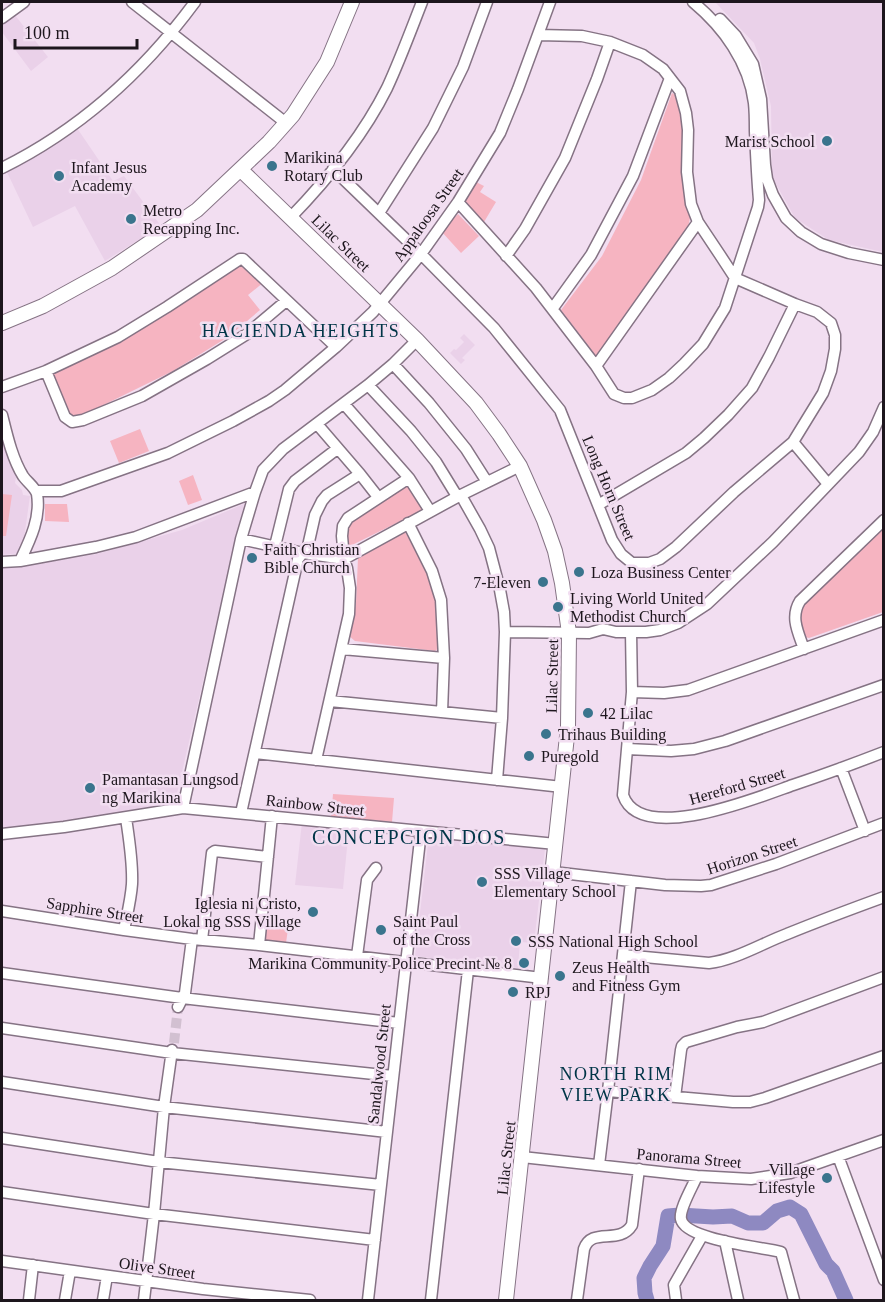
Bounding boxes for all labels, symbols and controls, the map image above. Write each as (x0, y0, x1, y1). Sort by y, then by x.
scale bar (15, 12, 136, 50)
text: 100 m (24, 23, 70, 43)
place label: Marist School (725, 133, 816, 150)
marker: Marist School (820, 134, 834, 148)
place label: Marikina Rotary Club (284, 149, 363, 185)
place label: Infant Jesus Academy (71, 159, 147, 195)
marker: Marikina Rotary Club (265, 159, 279, 173)
street label: Appaloosa Street (390, 165, 468, 265)
marker: Infant Jesus Academy (52, 169, 66, 183)
place label: Metro Recapping Inc. (143, 202, 240, 238)
street label: Lilac Street (308, 211, 374, 275)
marker: Metro Recapping Inc. (124, 212, 138, 226)
district label: HACIENDA HEIGHTS (202, 321, 400, 341)
street label: Long Horn Street (578, 433, 639, 544)
place label: Faith Christian Bible Church (264, 541, 360, 576)
marker: Faith Christian Bible Church (245, 551, 259, 565)
place label: Loza Business Center (591, 564, 731, 581)
marker: Loza Business Center (572, 565, 586, 579)
place label: 7-Eleven (473, 574, 531, 591)
marker: 7-Eleven (536, 575, 550, 589)
place label: Living World United Methodist Church (570, 590, 704, 625)
marker: Living World United Methodist Church (551, 600, 565, 614)
street label: Lilac Street (543, 638, 561, 713)
place label: 42 Lilac (600, 705, 653, 722)
marker: 42 Lilac (581, 706, 595, 720)
place label: Trihaus Building (558, 726, 666, 744)
marker: Trihaus Building (539, 727, 553, 741)
place label: Puregold (541, 748, 599, 766)
marker: Puregold (522, 749, 536, 763)
street label: Hereford Street (687, 764, 787, 808)
place label: Pamantasan Lungsod ng Marikina (102, 771, 238, 807)
marker: Pamantasan Lungsod ng Marikina (83, 781, 97, 795)
street label: Rainbow Street (265, 791, 366, 819)
district label: CONCEPCION DOS (312, 826, 506, 848)
street label: Horizon Street (705, 832, 800, 878)
place label: SSS Village Elementary School (494, 865, 617, 901)
marker: SSS Village Elementary School (475, 875, 489, 889)
street label: Sapphire Street (45, 894, 145, 927)
place label: Iglesia ni Cristo, Lokal ng SSS Village (163, 895, 301, 931)
marker: Iglesia ni Cristo, Lokal ng SSS Village (306, 905, 320, 919)
place label: Saint Paul of the Cross (393, 913, 470, 948)
marker: Saint Paul of the Cross (374, 923, 388, 937)
place label: SSS National High School (528, 933, 699, 951)
marker: SSS National High School (509, 934, 523, 948)
place label: Marikina Community Police Precint № 8 (248, 955, 512, 973)
marker: Marikina Community Police Precint № 8 (517, 956, 531, 970)
place label: Zeus Health and Fitness Gym (572, 959, 681, 995)
marker: Zeus Health and Fitness Gym (553, 969, 567, 983)
place label: RPJ (525, 984, 551, 1001)
marker: RPJ (506, 985, 520, 999)
street label: Sandalwood Street (364, 1003, 394, 1125)
district label: NORTH RIM VIEW PARK (560, 1064, 672, 1105)
street label: Lilac Street (494, 1120, 518, 1196)
street label: Panorama Street (636, 1145, 743, 1171)
place label: Village Lifestyle (758, 1161, 815, 1197)
marker: Village Lifestyle (820, 1171, 834, 1185)
street label: Olive Street (118, 1254, 197, 1282)

